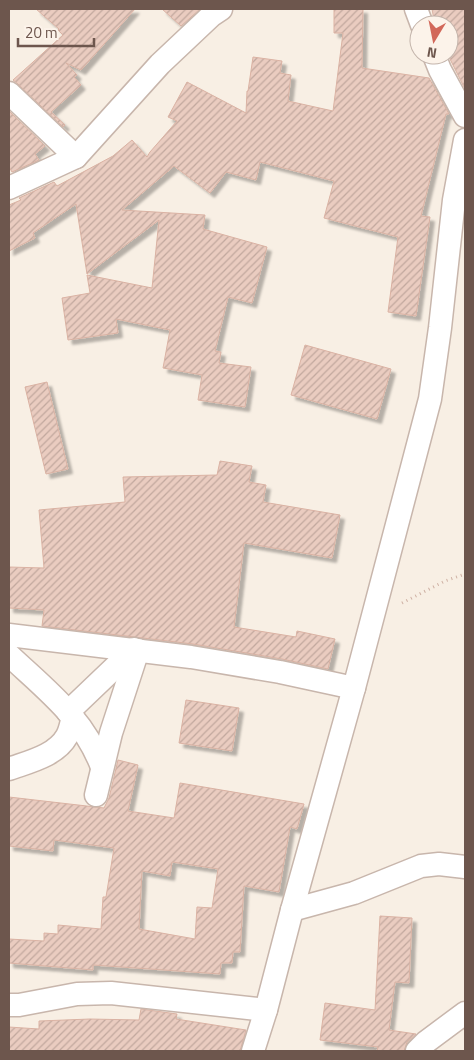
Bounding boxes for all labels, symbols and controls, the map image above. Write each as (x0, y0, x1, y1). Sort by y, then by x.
scale bar (18, 15, 94, 47)
north arrow (409, 15, 459, 65)
text: 20 m (25, 21, 58, 44)
text: N (425, 42, 438, 64)

